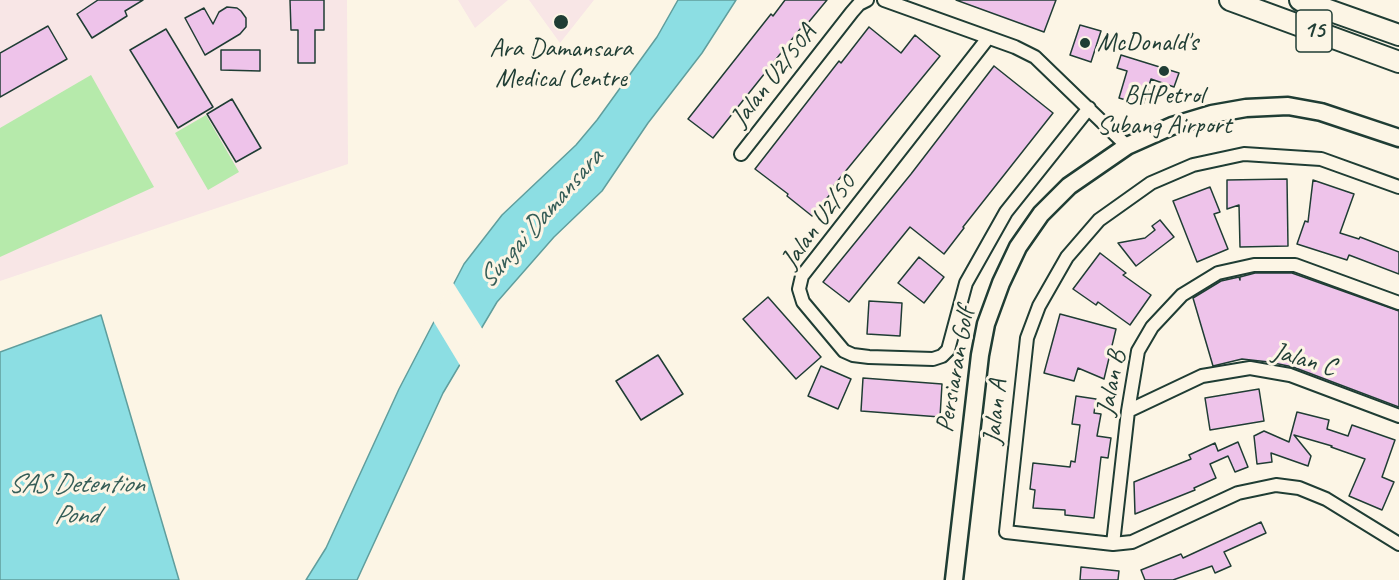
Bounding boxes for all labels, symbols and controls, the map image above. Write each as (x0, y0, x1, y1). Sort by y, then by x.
road number: 15 (1296, 10, 1332, 52)
marker: Ara Damansara Medical Centre (552, 13, 570, 31)
street label: Jalan U2/50A (724, 19, 824, 133)
place label: McDonald's (1097, 27, 1198, 59)
place label: Ara Damansara Medical Centre (490, 33, 632, 94)
marker: McDonald's (1078, 36, 1092, 50)
marker: BHPetrol Subang Airport (1157, 64, 1171, 78)
place label: BHPetrol Subang Airport (1097, 80, 1231, 142)
water label: Sungai Damansara (472, 143, 610, 295)
street label: Jalan U2/50 (775, 169, 863, 275)
street label: Persiaran Golf (930, 305, 982, 435)
street label: Jalan C (1269, 336, 1339, 384)
street label: Jalan B (1090, 348, 1134, 418)
street label: Jalan A (977, 378, 1015, 446)
water label: SAS Detention Pond (8, 469, 144, 532)

